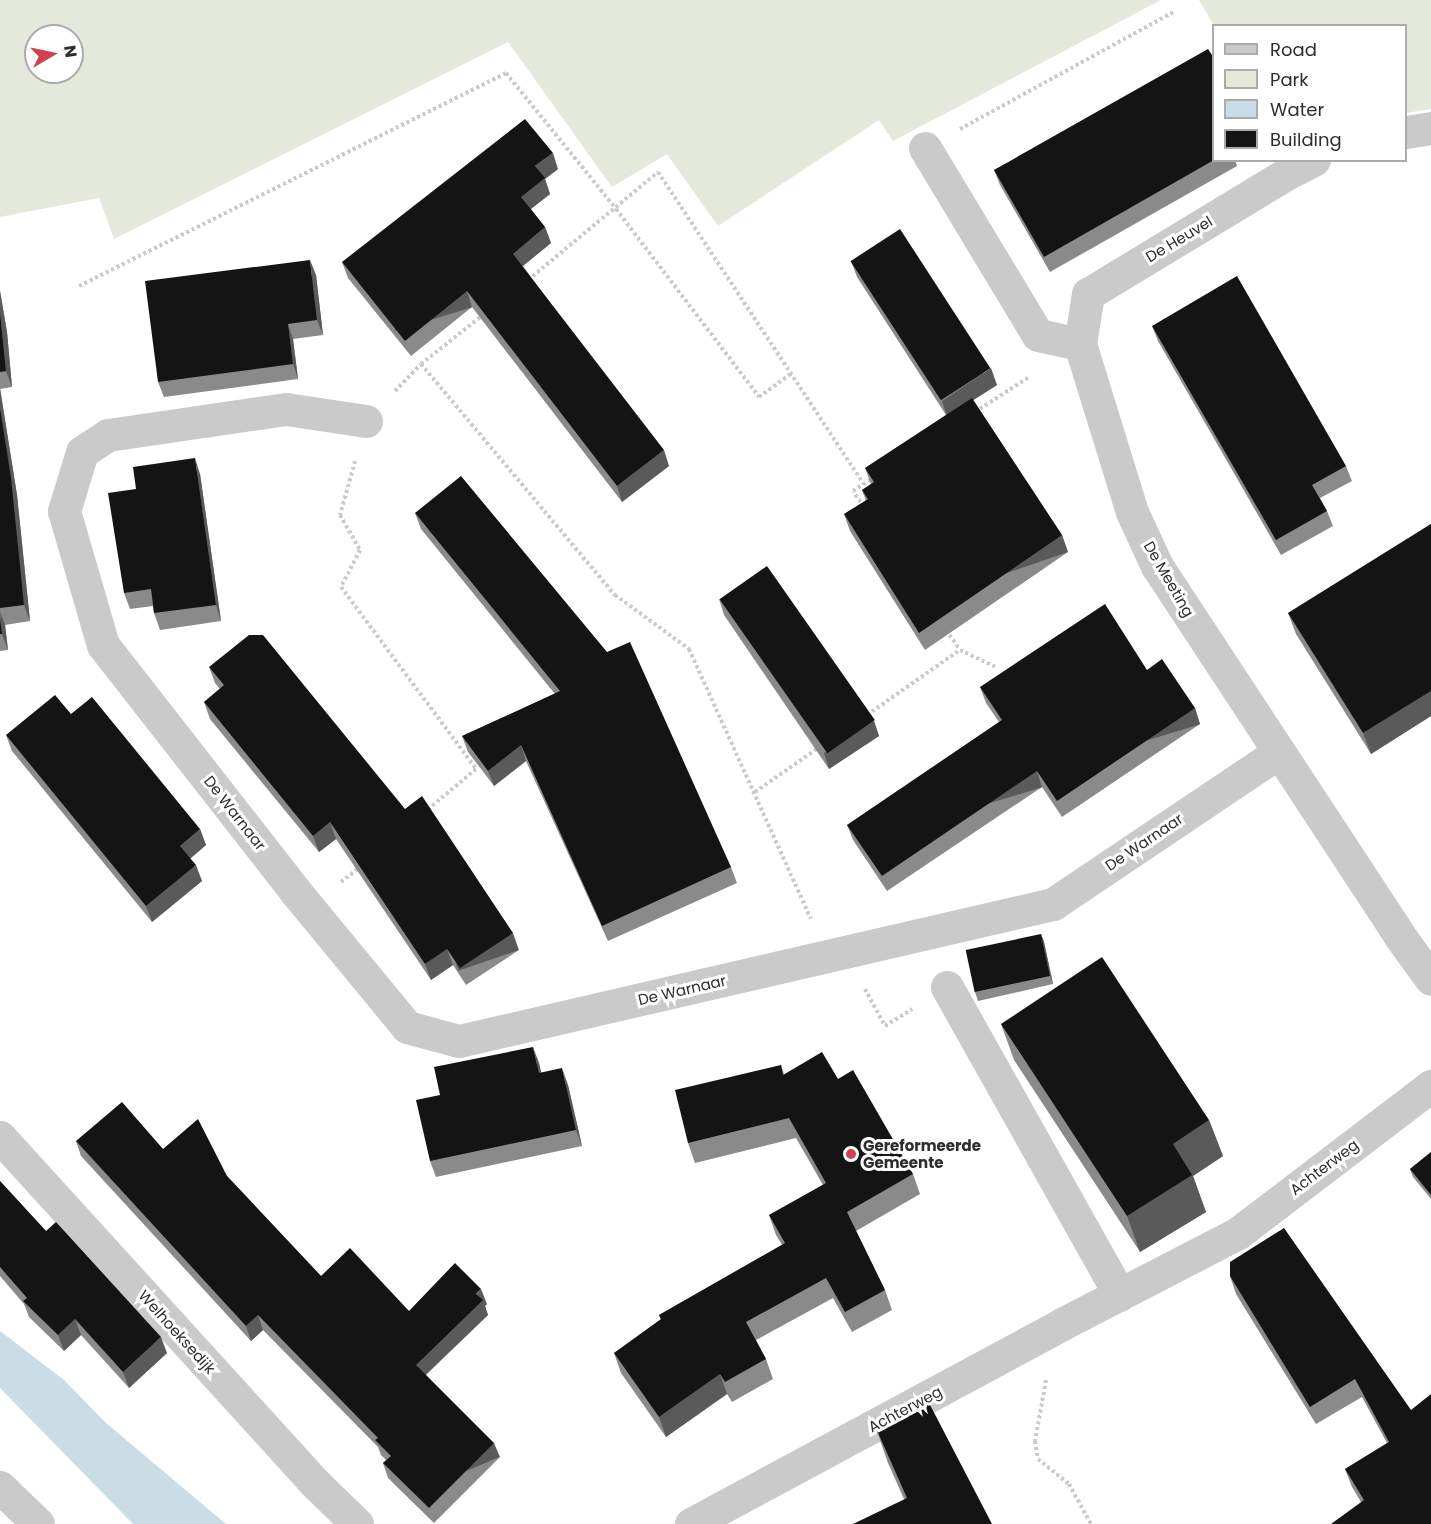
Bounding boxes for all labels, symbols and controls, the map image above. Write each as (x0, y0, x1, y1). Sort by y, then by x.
north arrow (24, 24, 84, 84)
legend (1212, 24, 1407, 162)
text: Road (1270, 37, 1317, 62)
text: N (58, 44, 83, 59)
text: Park (1270, 67, 1309, 92)
text: Water (1270, 97, 1324, 122)
text: Building (1270, 127, 1342, 152)
street label: De Heuvel (1142, 212, 1216, 266)
street label: De Meeting (1140, 538, 1198, 620)
street label: De Warnaar (200, 772, 270, 854)
street label: De Warnaar (1102, 809, 1186, 875)
street label: De Warnaar (636, 971, 728, 1009)
street label: Achterweg (1286, 1135, 1362, 1199)
place label: Gereformeerde Gemeente (863, 1136, 981, 1171)
marker: Gereformeerde Gemeente (844, 1147, 858, 1161)
street label: Welhoeksedijk (135, 1286, 219, 1378)
street label: Achterweg (865, 1382, 945, 1436)

